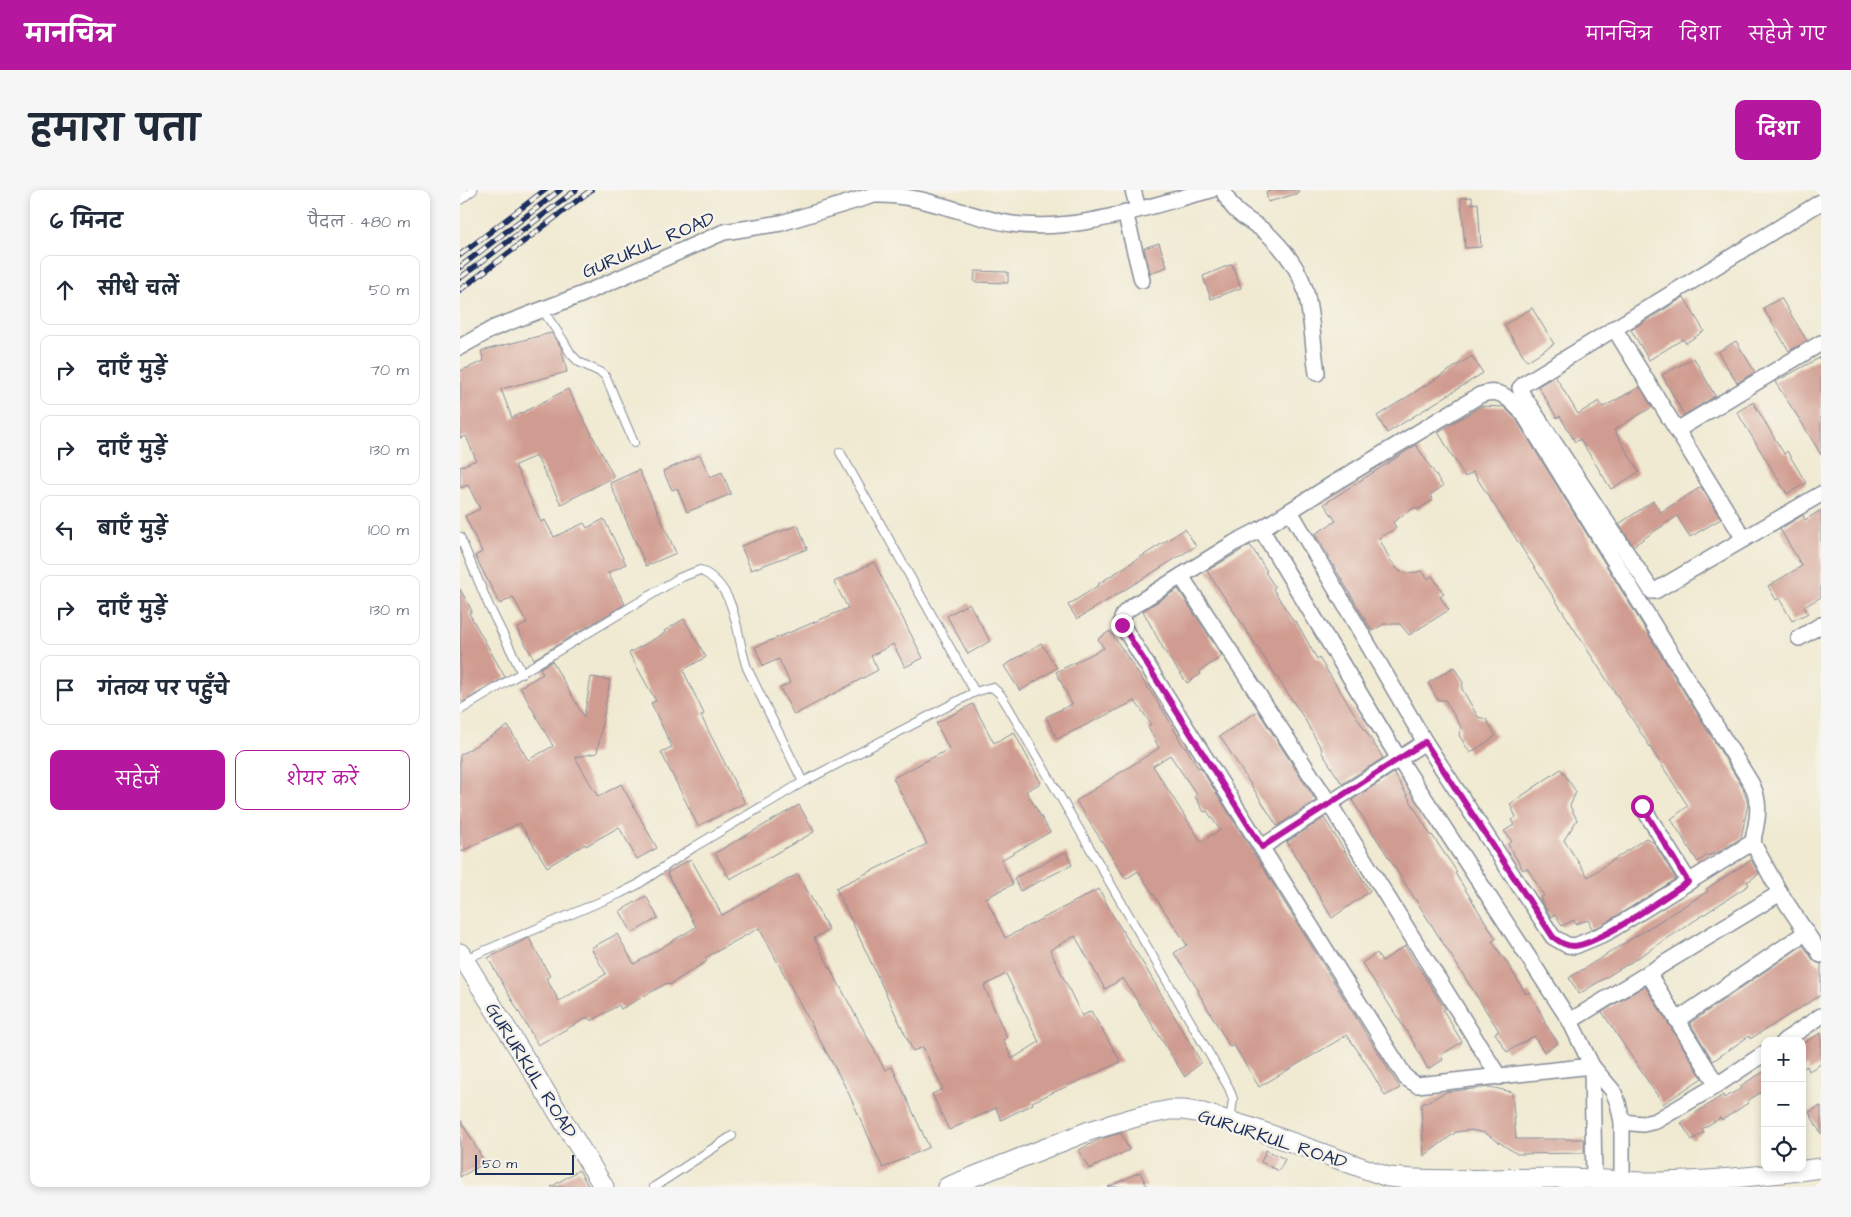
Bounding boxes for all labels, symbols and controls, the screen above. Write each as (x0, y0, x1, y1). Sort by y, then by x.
text: मानचित्र (25, 18, 114, 52)
text: मानचित्र (1586, 22, 1652, 47)
text: दिशा (1680, 22, 1721, 47)
text: सहेजे गए (1749, 22, 1826, 47)
button: दिशा (1735, 100, 1821, 160)
text: हमारा पता (30, 105, 200, 154)
street label: GURUKUL ROAD (578, 205, 719, 286)
text: 6 मिनट (50, 207, 123, 236)
text: पैदल · 480 m (308, 211, 410, 233)
icon: ahead (51, 276, 79, 304)
text: सीधे चलें (98, 276, 179, 303)
text: 50 m (369, 279, 409, 301)
icon: right (51, 356, 79, 384)
text: दाएँ मुड़ें (98, 356, 167, 383)
text: 70 m (370, 359, 409, 381)
icon: right (51, 436, 79, 464)
text: दाएँ मुड़ें (98, 436, 167, 463)
text: 130 m (370, 439, 409, 461)
icon: left (51, 516, 79, 544)
text: बाएँ मुड़ें (98, 516, 167, 543)
text: 100 m (368, 519, 409, 541)
icon: right (51, 596, 79, 624)
text: दाएँ मुड़ें (98, 596, 167, 623)
text: 130 m (370, 599, 409, 621)
route end (1111, 614, 1134, 637)
icon: arrive (51, 676, 79, 704)
text: गंतव्य पर पहुँचे (98, 676, 229, 703)
button: सहेजें (50, 750, 225, 810)
button: शेयर करें (235, 750, 410, 810)
route start (1631, 795, 1654, 818)
street label: GURURKUL ROAD (478, 998, 583, 1144)
map controls (1761, 1037, 1806, 1172)
button: + (1761, 1037, 1806, 1082)
button: − (1761, 1082, 1806, 1127)
street label: GURURKUL ROAD (1195, 1103, 1351, 1176)
button: locate (1761, 1127, 1806, 1172)
scale bar (475, 1152, 574, 1175)
text: 50 m (482, 1154, 517, 1174)

